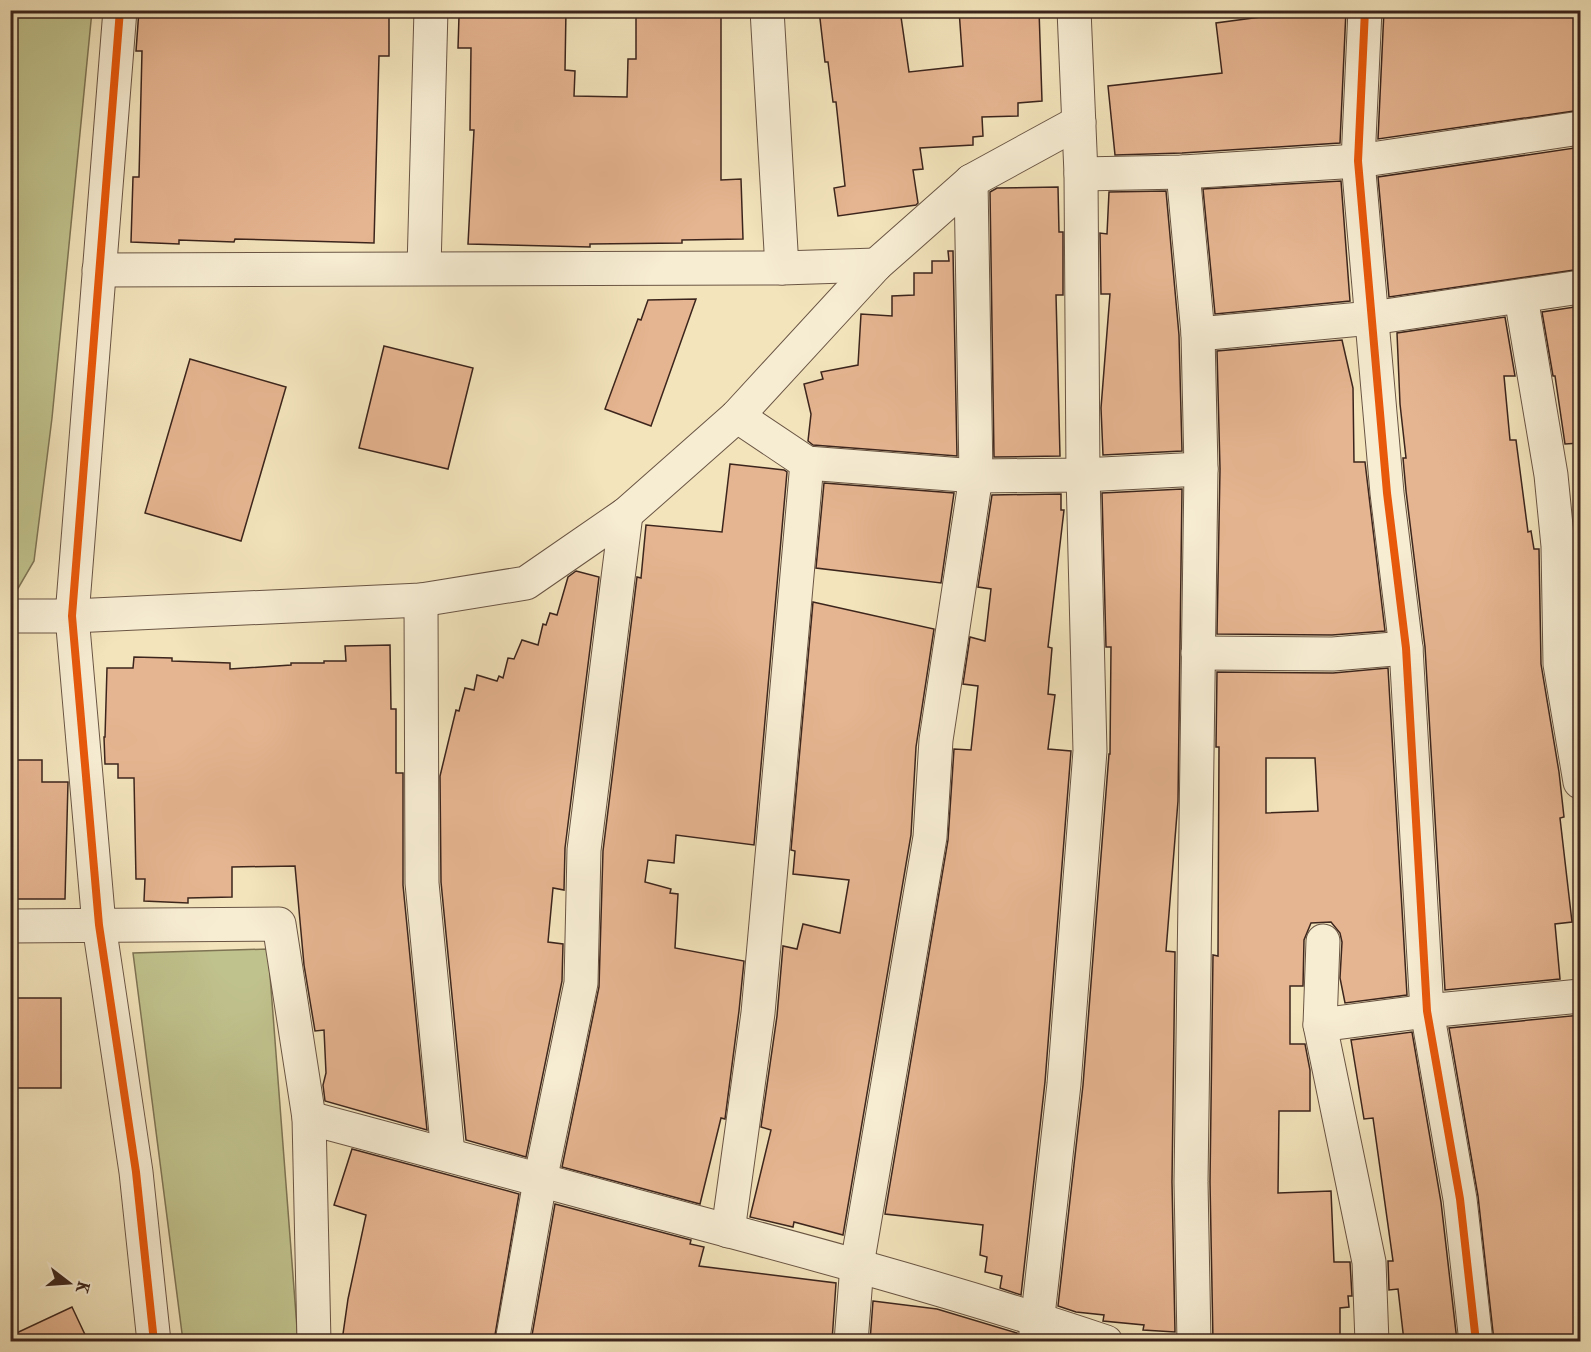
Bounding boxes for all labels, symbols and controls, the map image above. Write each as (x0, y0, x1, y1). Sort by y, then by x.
north arrow (39, 1253, 99, 1313)
text: K (71, 1279, 94, 1296)

